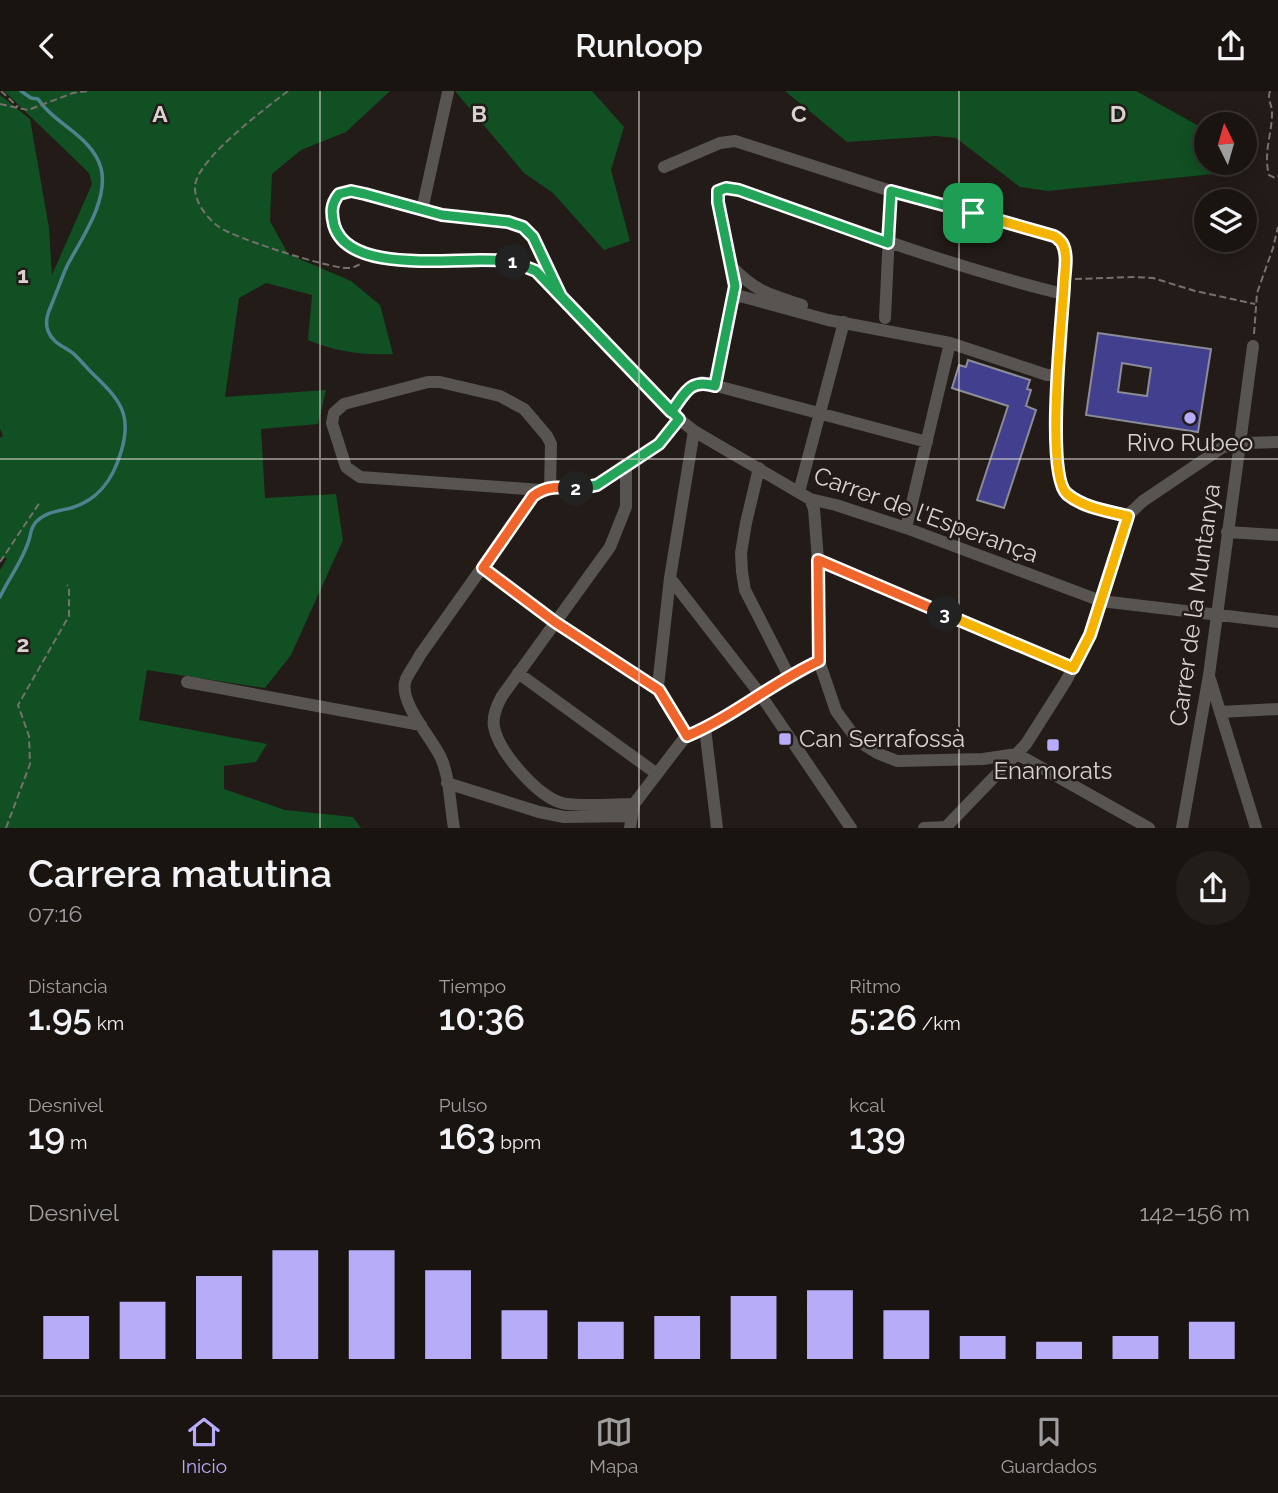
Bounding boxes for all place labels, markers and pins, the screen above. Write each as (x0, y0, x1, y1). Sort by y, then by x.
pin (943, 183, 1003, 243)
pin: 1 (496, 245, 530, 279)
marker: Rivo Rubeo (1182, 410, 1198, 426)
place label: Rivo Rubeo (1127, 428, 1253, 457)
pin: 2 (558, 471, 594, 507)
pin: 3 (928, 596, 962, 631)
place label: Can Serrafossà (799, 724, 965, 753)
marker: Can Serrafossà (777, 731, 793, 747)
marker: Enamorats (1045, 737, 1061, 753)
place label: Enamorats (994, 756, 1112, 785)

